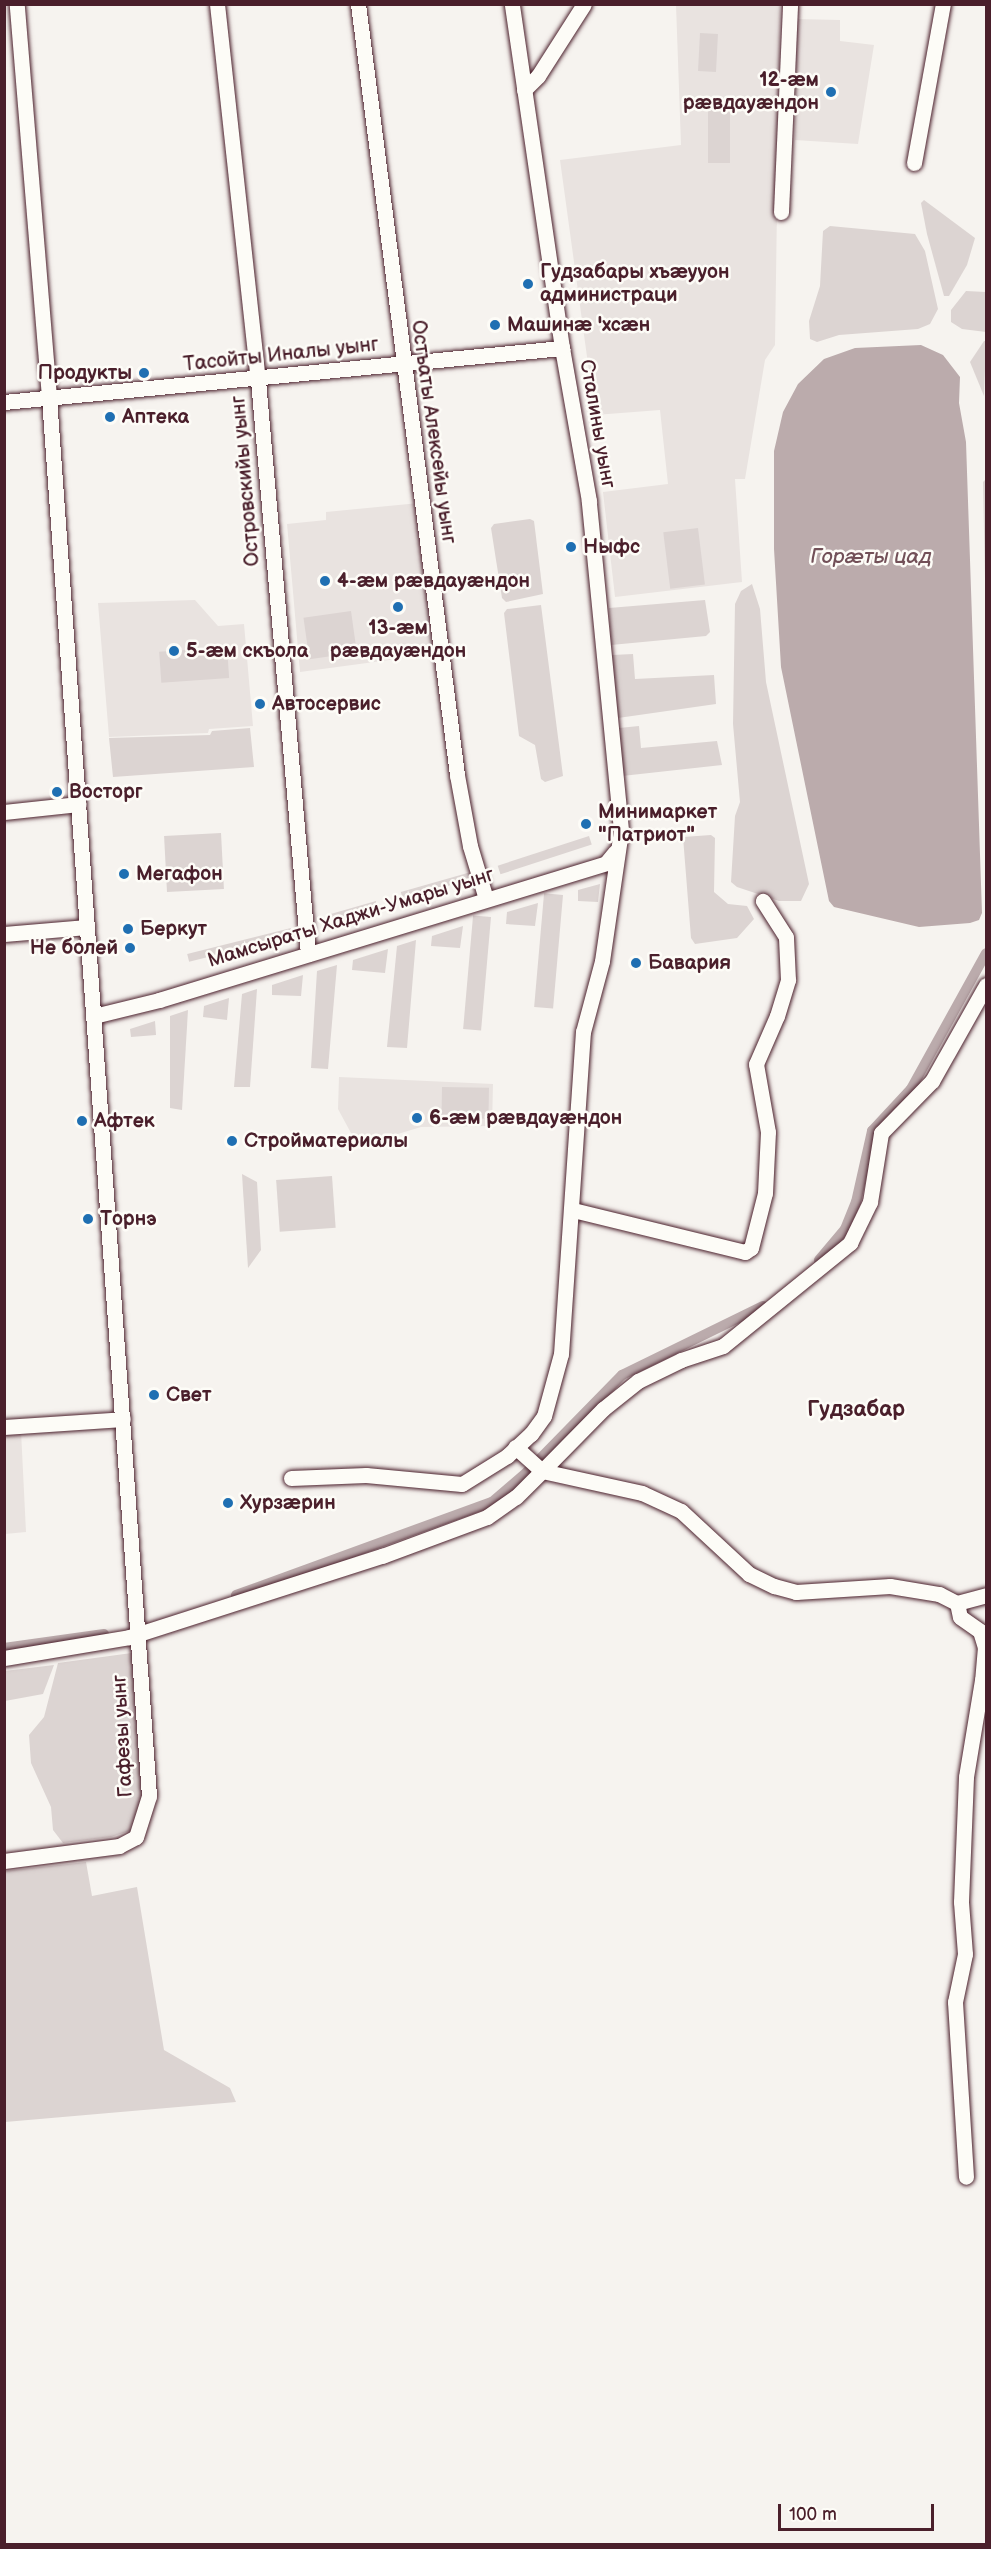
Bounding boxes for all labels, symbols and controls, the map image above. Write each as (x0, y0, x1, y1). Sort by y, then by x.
place label: 12-æм рӕвдауӕндон (683, 68, 819, 115)
marker: 12-æм рӕвдауӕндон (824, 85, 838, 99)
place label: Гудзабары хъæууон администраци (540, 260, 729, 307)
marker: Гудзабары хъæууон администраци (521, 277, 535, 291)
place label: Машинæ 'хсæн (507, 313, 650, 337)
marker: Машинæ 'хсæн (488, 318, 502, 332)
street label: Остъаты Алексейы уынг (405, 319, 461, 545)
street label: Тасойты Иналы уынг (182, 333, 380, 377)
street label: Сталины уынг (574, 358, 620, 490)
place label: Продукты (38, 361, 132, 385)
marker: Продукты (137, 366, 151, 380)
street label: Островскийы уынг (227, 395, 265, 567)
place label: Аптека (122, 405, 189, 429)
marker: Аптека (103, 410, 117, 424)
place label: Ныфс (583, 535, 640, 559)
marker: Ныфс (564, 540, 578, 554)
water label: Горӕты цад (810, 544, 932, 570)
place label: 4-æм рӕвдауӕндон (337, 569, 530, 593)
marker: 4-æм рӕвдауӕндон (318, 574, 332, 588)
marker: 13-æм рӕвдауӕндон (391, 600, 405, 614)
place label: 13-æм рӕвдауӕндон (330, 616, 466, 663)
place label: 5-æм скъола (186, 639, 308, 663)
marker: 5-æм скъола (167, 644, 181, 658)
place label: Автосервис (272, 692, 381, 716)
marker: Автосервис (253, 697, 267, 711)
place label: Восторг (69, 780, 143, 804)
marker: Восторг (50, 785, 64, 799)
place label: Минимаркет "Патриот" (598, 801, 717, 848)
marker: Минимаркет "Патриот" (579, 817, 593, 831)
place label: Мегафон (136, 862, 223, 886)
street label: Мамсыраты Хаджи-Умары уынг (205, 863, 497, 973)
marker: Мегафон (117, 867, 131, 881)
place label: Беркут (140, 917, 207, 941)
marker: Беркут (121, 922, 135, 936)
place label: Не болей (30, 936, 118, 960)
marker: Не болей (123, 941, 137, 955)
place label: Бавария (648, 951, 731, 975)
marker: Бавария (629, 956, 643, 970)
place label: 6-æм рӕвдауӕндон (429, 1106, 622, 1130)
place label: Афтек (94, 1109, 155, 1133)
marker: 6-æм рӕвдауӕндон (410, 1111, 424, 1125)
marker: Афтек (75, 1114, 89, 1128)
place label: Стройматериалы (244, 1129, 408, 1153)
marker: Стройматериалы (225, 1134, 239, 1148)
place label: Торнэ (100, 1207, 157, 1231)
marker: Торнэ (81, 1212, 95, 1226)
place label: Свет (166, 1383, 211, 1407)
marker: Свет (147, 1388, 161, 1402)
district label: Гудзабар (807, 1397, 905, 1423)
place label: Хурзæрин (240, 1491, 336, 1515)
marker: Хурзæрин (221, 1496, 235, 1510)
street label: Гафезы уынг (108, 1674, 138, 1798)
scale bar (781, 2492, 937, 2530)
text: 100 m (789, 2504, 837, 2525)

